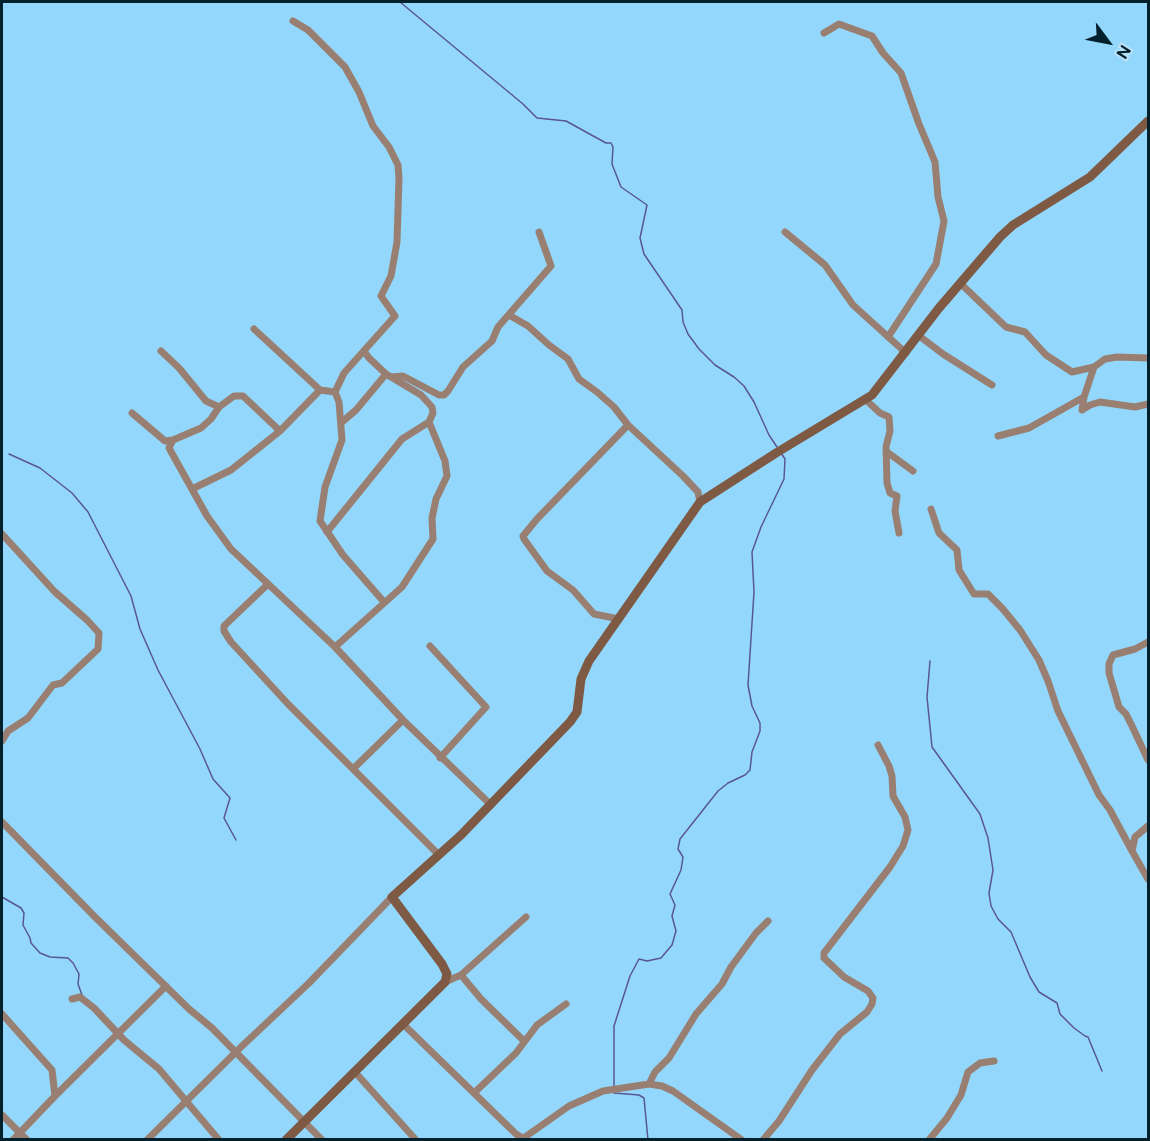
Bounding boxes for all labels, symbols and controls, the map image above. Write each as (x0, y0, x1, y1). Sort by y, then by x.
north arrow (1078, 12, 1138, 72)
text: N (1112, 42, 1135, 62)

